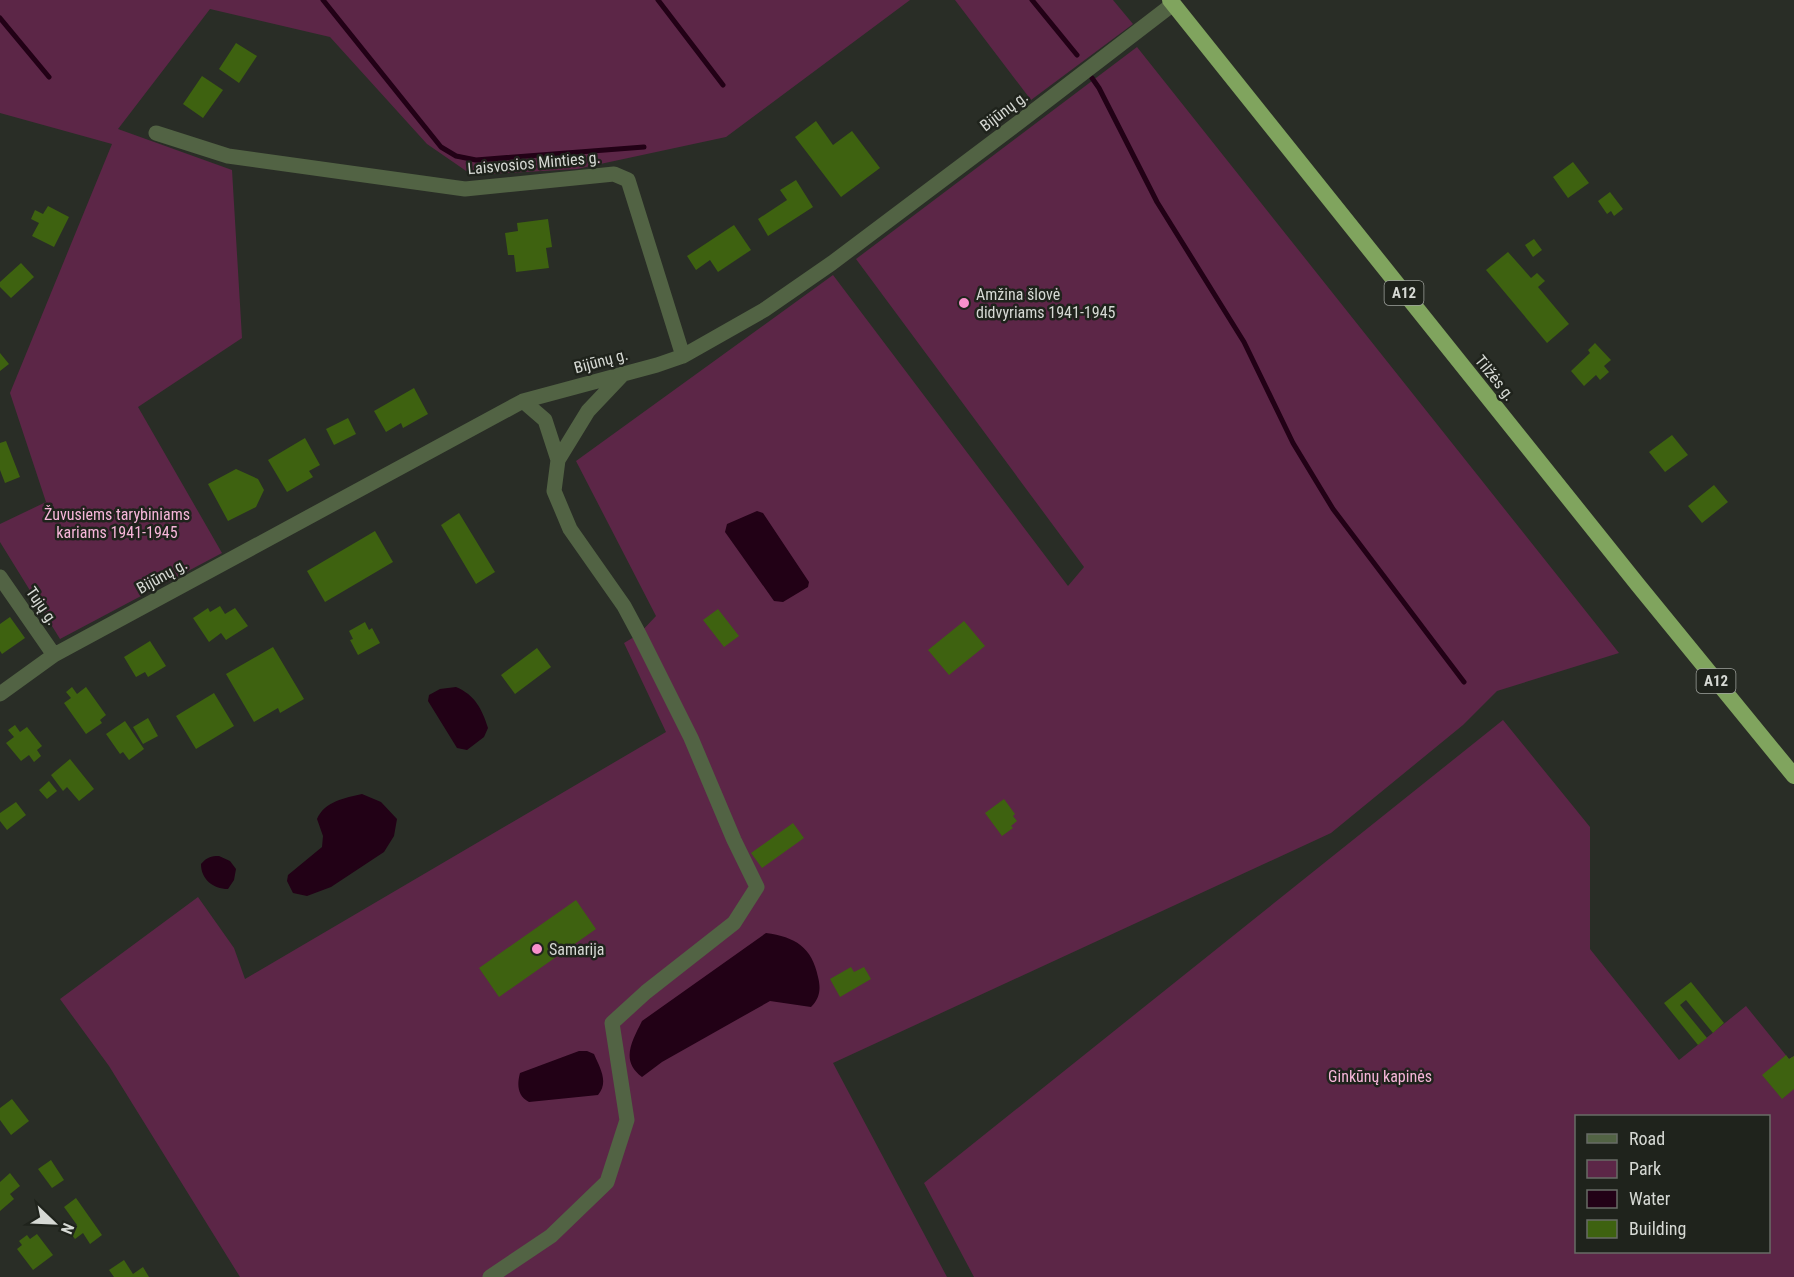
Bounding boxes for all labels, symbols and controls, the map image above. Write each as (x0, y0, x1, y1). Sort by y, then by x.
street label: Bijūnų g. (976, 87, 1032, 135)
street label: Laisvosios Minties g. (467, 148, 601, 178)
road number: A12 (1384, 281, 1424, 305)
place label: Amžina šlovė didvyriams 1941-1945 (976, 285, 1116, 322)
marker: Amžina šlovė didvyriams 1941-1945 (957, 296, 971, 310)
street label: Bijūnų g. (572, 345, 630, 377)
street label: Tilžės g. (1471, 351, 1519, 405)
park label: Žuvusiems tarybiniams kariams 1941-1945 (44, 505, 190, 542)
street label: Bijūnų g. (133, 554, 191, 598)
street label: Tujų g. (22, 583, 62, 629)
road number: A12 (1696, 669, 1736, 693)
place label: Samarija (549, 940, 604, 959)
marker: Samarija (530, 942, 544, 956)
park label: Ginkūnų kapinės (1328, 1067, 1432, 1086)
legend (1575, 1115, 1770, 1253)
text: Road (1629, 1128, 1665, 1149)
text: Park (1629, 1158, 1661, 1179)
text: Water (1629, 1188, 1671, 1209)
north arrow (24, 1193, 84, 1253)
text: Building (1629, 1218, 1686, 1239)
text: N (57, 1220, 78, 1237)

